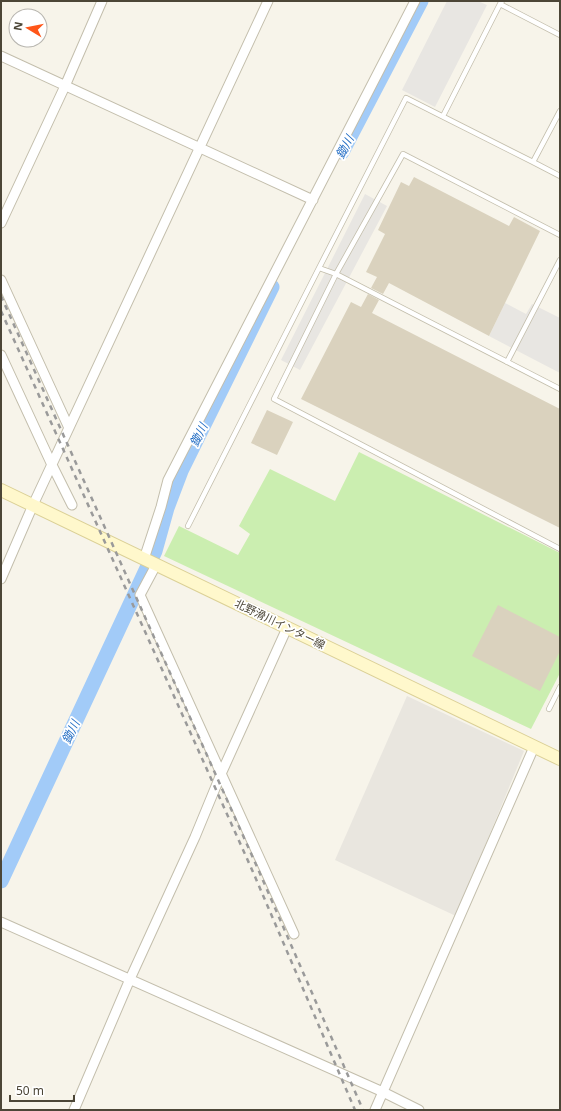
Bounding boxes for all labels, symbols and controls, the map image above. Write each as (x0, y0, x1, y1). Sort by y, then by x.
north arrow (8, 8, 48, 48)
text: N (9, 20, 26, 32)
water label: 鋤川 (331, 130, 359, 161)
water label: 鋤川 (186, 418, 212, 449)
street label: 北野滑川インター線 (232, 595, 328, 652)
water label: 鋤川 (58, 716, 84, 746)
scale bar (10, 1077, 74, 1103)
text: 50 m (16, 1082, 44, 1099)

